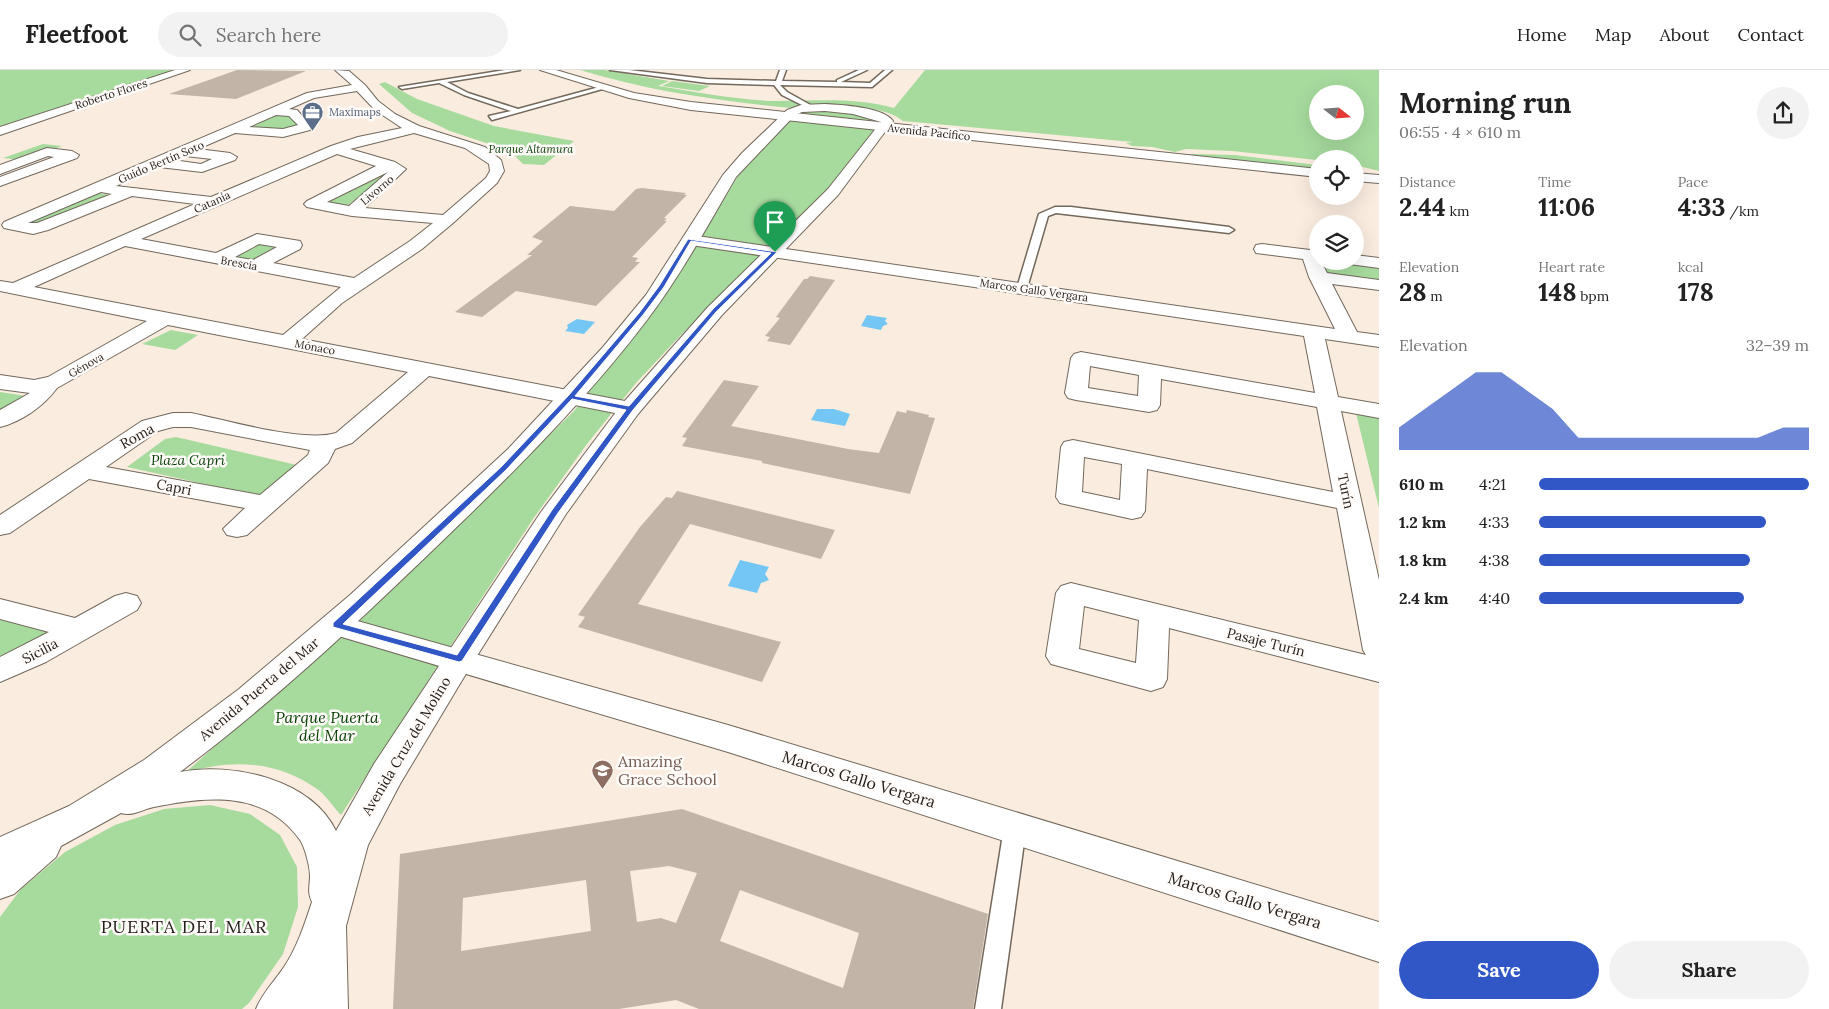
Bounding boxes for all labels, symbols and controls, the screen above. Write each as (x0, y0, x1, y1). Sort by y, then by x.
search box (158, 12, 508, 57)
text: Fleetfoot (25, 19, 128, 50)
icon: search (176, 21, 204, 49)
text: Search here (216, 23, 321, 47)
text: Home (1517, 23, 1567, 46)
text: Map (1595, 23, 1631, 46)
text: About (1659, 23, 1709, 46)
text: Contact (1737, 23, 1804, 46)
street label: Roberto Flores (73, 76, 149, 112)
north arrow (1309, 85, 1364, 140)
map controls (1309, 85, 1364, 270)
text: Morning run (1399, 85, 1571, 121)
button: share (1757, 87, 1809, 139)
office icon: Maximaps (301, 100, 325, 131)
place label: Maximaps (329, 105, 381, 119)
street label: Avenida Pacífico (886, 121, 971, 143)
text: 06:55 · 4 × 610 m (1399, 122, 1521, 142)
street label: Guido Bertín Soto (116, 138, 206, 186)
park label: Parque Altamura (489, 142, 574, 156)
button: locate (1309, 150, 1364, 205)
street label: Livorno (357, 172, 397, 208)
text: Distance (1399, 173, 1456, 191)
text: Time (1538, 173, 1571, 191)
text: Pace (1678, 173, 1708, 191)
street label: Catania (191, 188, 233, 216)
text: 2.44 (1399, 191, 1446, 223)
text: 11:06 (1538, 191, 1595, 223)
text: 4:33 (1678, 191, 1726, 223)
pin (754, 201, 796, 252)
text: km (1446, 202, 1469, 220)
text: /km (1726, 202, 1759, 220)
icon: arrive (761, 208, 789, 236)
button: layers (1309, 215, 1364, 270)
street label: Brescia (220, 253, 259, 273)
text: Elevation (1399, 258, 1459, 276)
text: Heart rate (1538, 258, 1605, 276)
text: kcal (1678, 258, 1704, 276)
street label: Marcos Gallo Vergara (979, 275, 1090, 305)
text: 28 (1399, 276, 1427, 308)
text: 148 (1538, 276, 1576, 308)
text: 178 (1678, 276, 1714, 308)
text: m (1427, 287, 1443, 305)
text: bpm (1576, 287, 1609, 305)
text: Elevation (1399, 335, 1468, 355)
text: 32–39 m (1746, 335, 1809, 355)
street label: Mónaco (294, 336, 336, 358)
street label: Génova (66, 349, 106, 381)
street label: Roma (117, 419, 157, 453)
park label: Plaza Capri (151, 451, 226, 469)
street label: Turín (1333, 472, 1359, 511)
text: 610 m (1399, 474, 1444, 494)
text: 4:21 (1479, 474, 1506, 494)
street label: Capri (155, 475, 193, 499)
text: 1.2 km (1399, 512, 1446, 532)
text: 4:33 (1479, 512, 1510, 532)
text: 1.8 km (1399, 550, 1447, 570)
text: 4:38 (1479, 550, 1510, 570)
text: 2.4 km (1399, 588, 1448, 608)
text: 4:40 (1479, 588, 1510, 608)
street label: Pasaje Turín (1225, 624, 1307, 661)
street label: Avenida Puerta del Mar (194, 633, 323, 745)
street label: Sicilia (19, 634, 61, 668)
street label: Avenida Cruz del Molino (357, 673, 455, 819)
park label: Parque Puerta del Mar (275, 707, 379, 745)
street label: Marcos Gallo Vergara (780, 746, 938, 812)
place label: Amazing Grace School (617, 751, 717, 789)
school or university icon: Amazing Grace School (590, 758, 614, 789)
street label: Marcos Gallo Vergara (1166, 867, 1324, 933)
district label: PUERTA DEL MAR (101, 915, 267, 938)
button: Save (1399, 941, 1599, 999)
button: Share (1609, 941, 1809, 999)

